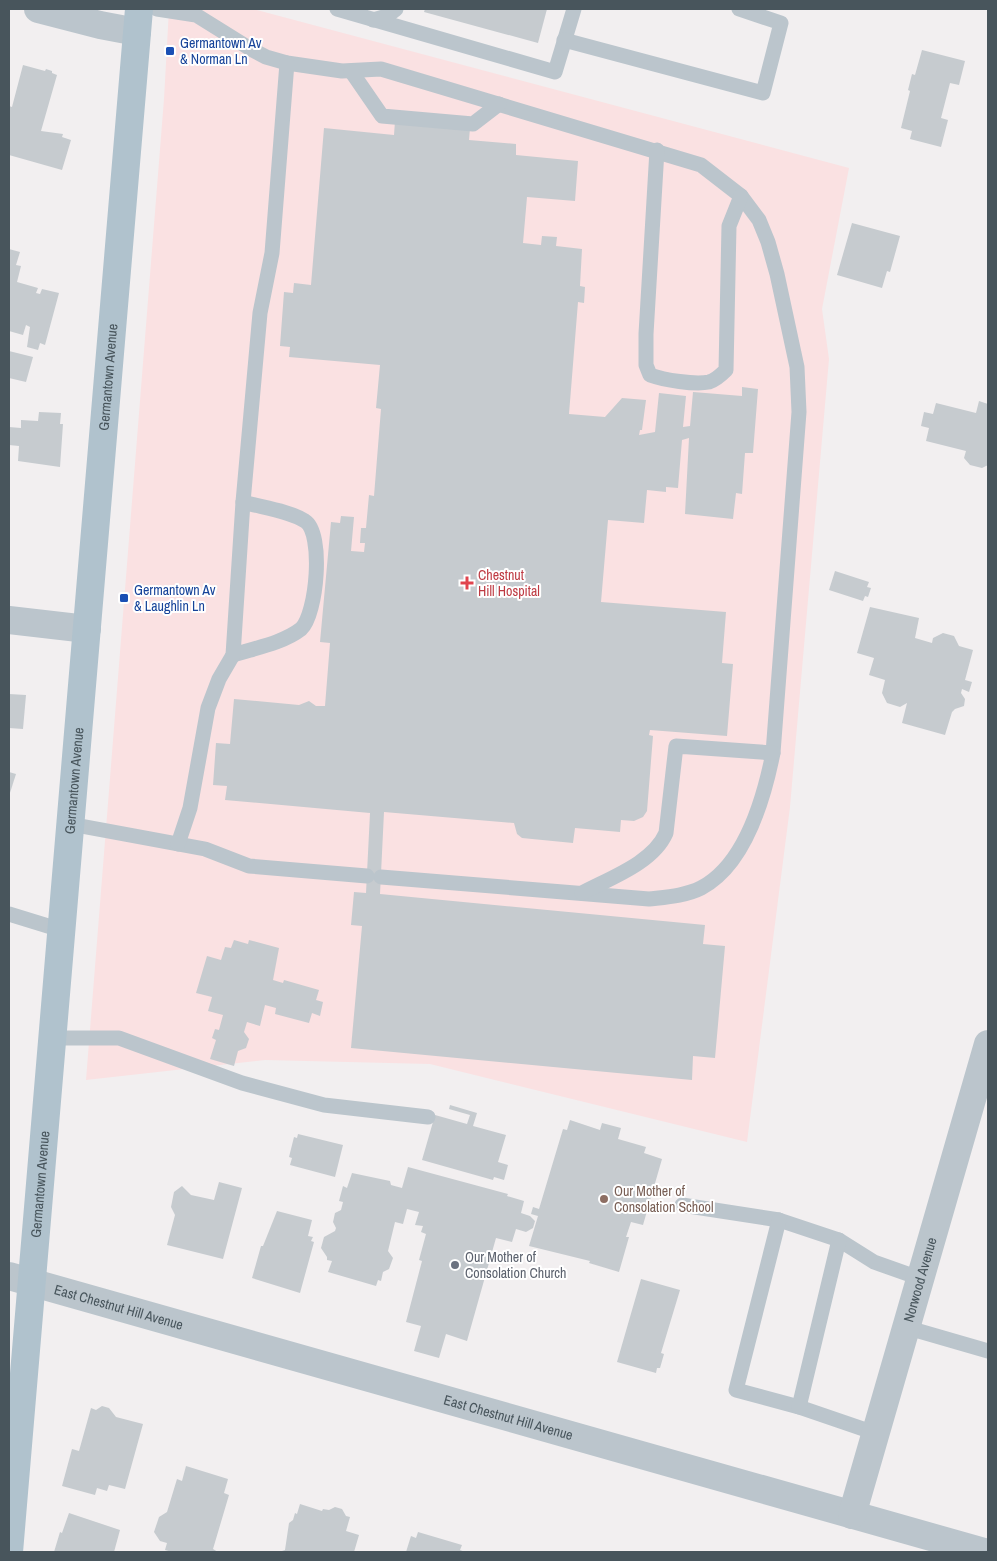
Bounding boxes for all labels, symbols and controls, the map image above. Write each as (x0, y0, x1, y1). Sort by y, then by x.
place label: Germantown Av & Norman Ln (180, 34, 262, 68)
marker: Germantown Av & Norman Ln (164, 45, 176, 57)
street label: Germantown Avenue (95, 323, 121, 431)
place label: Chestnut Hill Hospital (478, 566, 540, 600)
marker: Chestnut Hill Hospital (460, 576, 474, 590)
place label: Germantown Av & Laughlin Ln (134, 581, 216, 615)
marker: Germantown Av & Laughlin Ln (118, 592, 130, 604)
street label: Germantown Avenue (61, 727, 87, 835)
street label: Germantown Avenue (27, 1130, 53, 1238)
place label: Our Mother of Consolation School (614, 1182, 714, 1216)
marker: Our Mother of Consolation School (598, 1193, 610, 1205)
street label: Norwood Avenue (899, 1235, 941, 1324)
place label: Our Mother of Consolation Church (465, 1248, 566, 1282)
marker: Our Mother of Consolation Church (449, 1259, 461, 1271)
street label: East Chestnut Hill Avenue (52, 1280, 185, 1334)
street label: East Chestnut Hill Avenue (442, 1391, 575, 1444)

